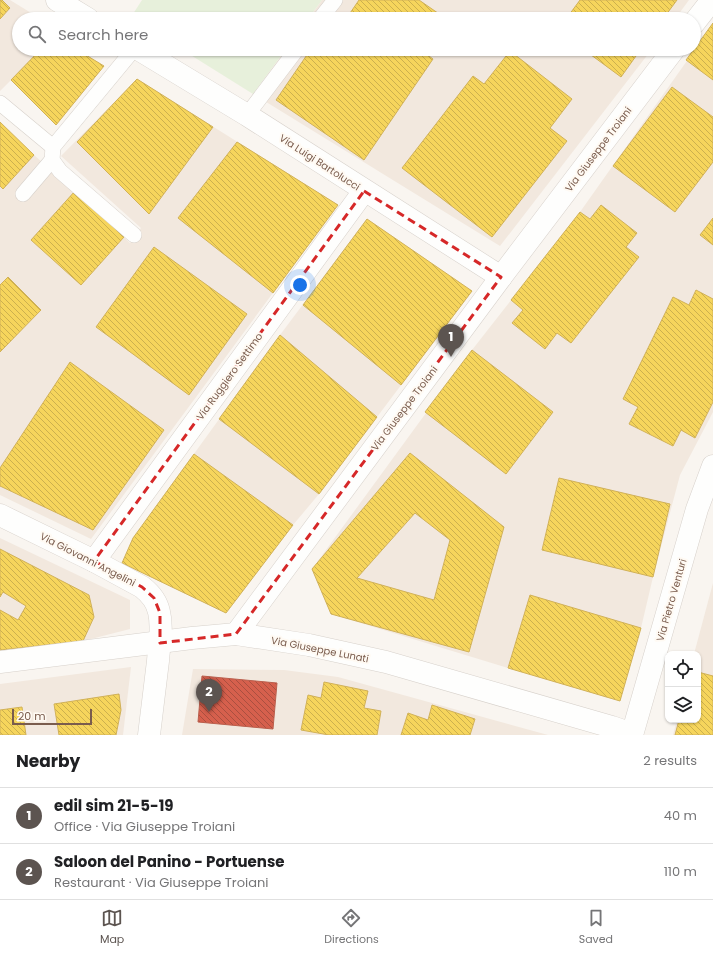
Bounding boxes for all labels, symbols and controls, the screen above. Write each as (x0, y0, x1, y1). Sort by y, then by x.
search box (12, 12, 701, 56)
icon: search (26, 23, 48, 45)
text: Search here (58, 24, 148, 45)
street label: Via Giuseppe Troiani (561, 104, 635, 195)
street label: Via Luigi Bartolucci (276, 131, 363, 194)
your location (290, 275, 310, 295)
pin: 1 (438, 324, 464, 357)
street label: Via Ruggiero Settimo (193, 330, 266, 423)
street label: Via Giuseppe Troiani (367, 363, 441, 454)
street label: Via Giovanni Angelini (37, 529, 138, 590)
street label: Via Pietro Venturi (653, 557, 690, 643)
street label: Via Giuseppe Lunati (270, 633, 370, 666)
map controls (665, 651, 701, 723)
button: locate (665, 651, 701, 687)
pin: 2 (196, 679, 222, 712)
button: layers (665, 687, 701, 723)
scale bar (12, 707, 92, 726)
text: 20 m (18, 708, 46, 724)
text: Nearby (16, 749, 80, 773)
text: 2 results (643, 751, 697, 770)
text: edil sim 21-5-19 (54, 795, 174, 816)
text: 1 (27, 806, 31, 825)
text: 40 m (664, 806, 697, 825)
text: Office · Via Giuseppe Troiani (54, 817, 235, 836)
text: Saloon del Panino - Portuense (54, 851, 285, 872)
text: 2 (25, 862, 33, 881)
text: 110 m (664, 862, 697, 881)
text: Restaurant · Via Giuseppe Troiani (54, 873, 269, 892)
tab: Map (100, 907, 124, 948)
tab: Directions (324, 907, 379, 948)
tab: Saved (579, 907, 613, 948)

